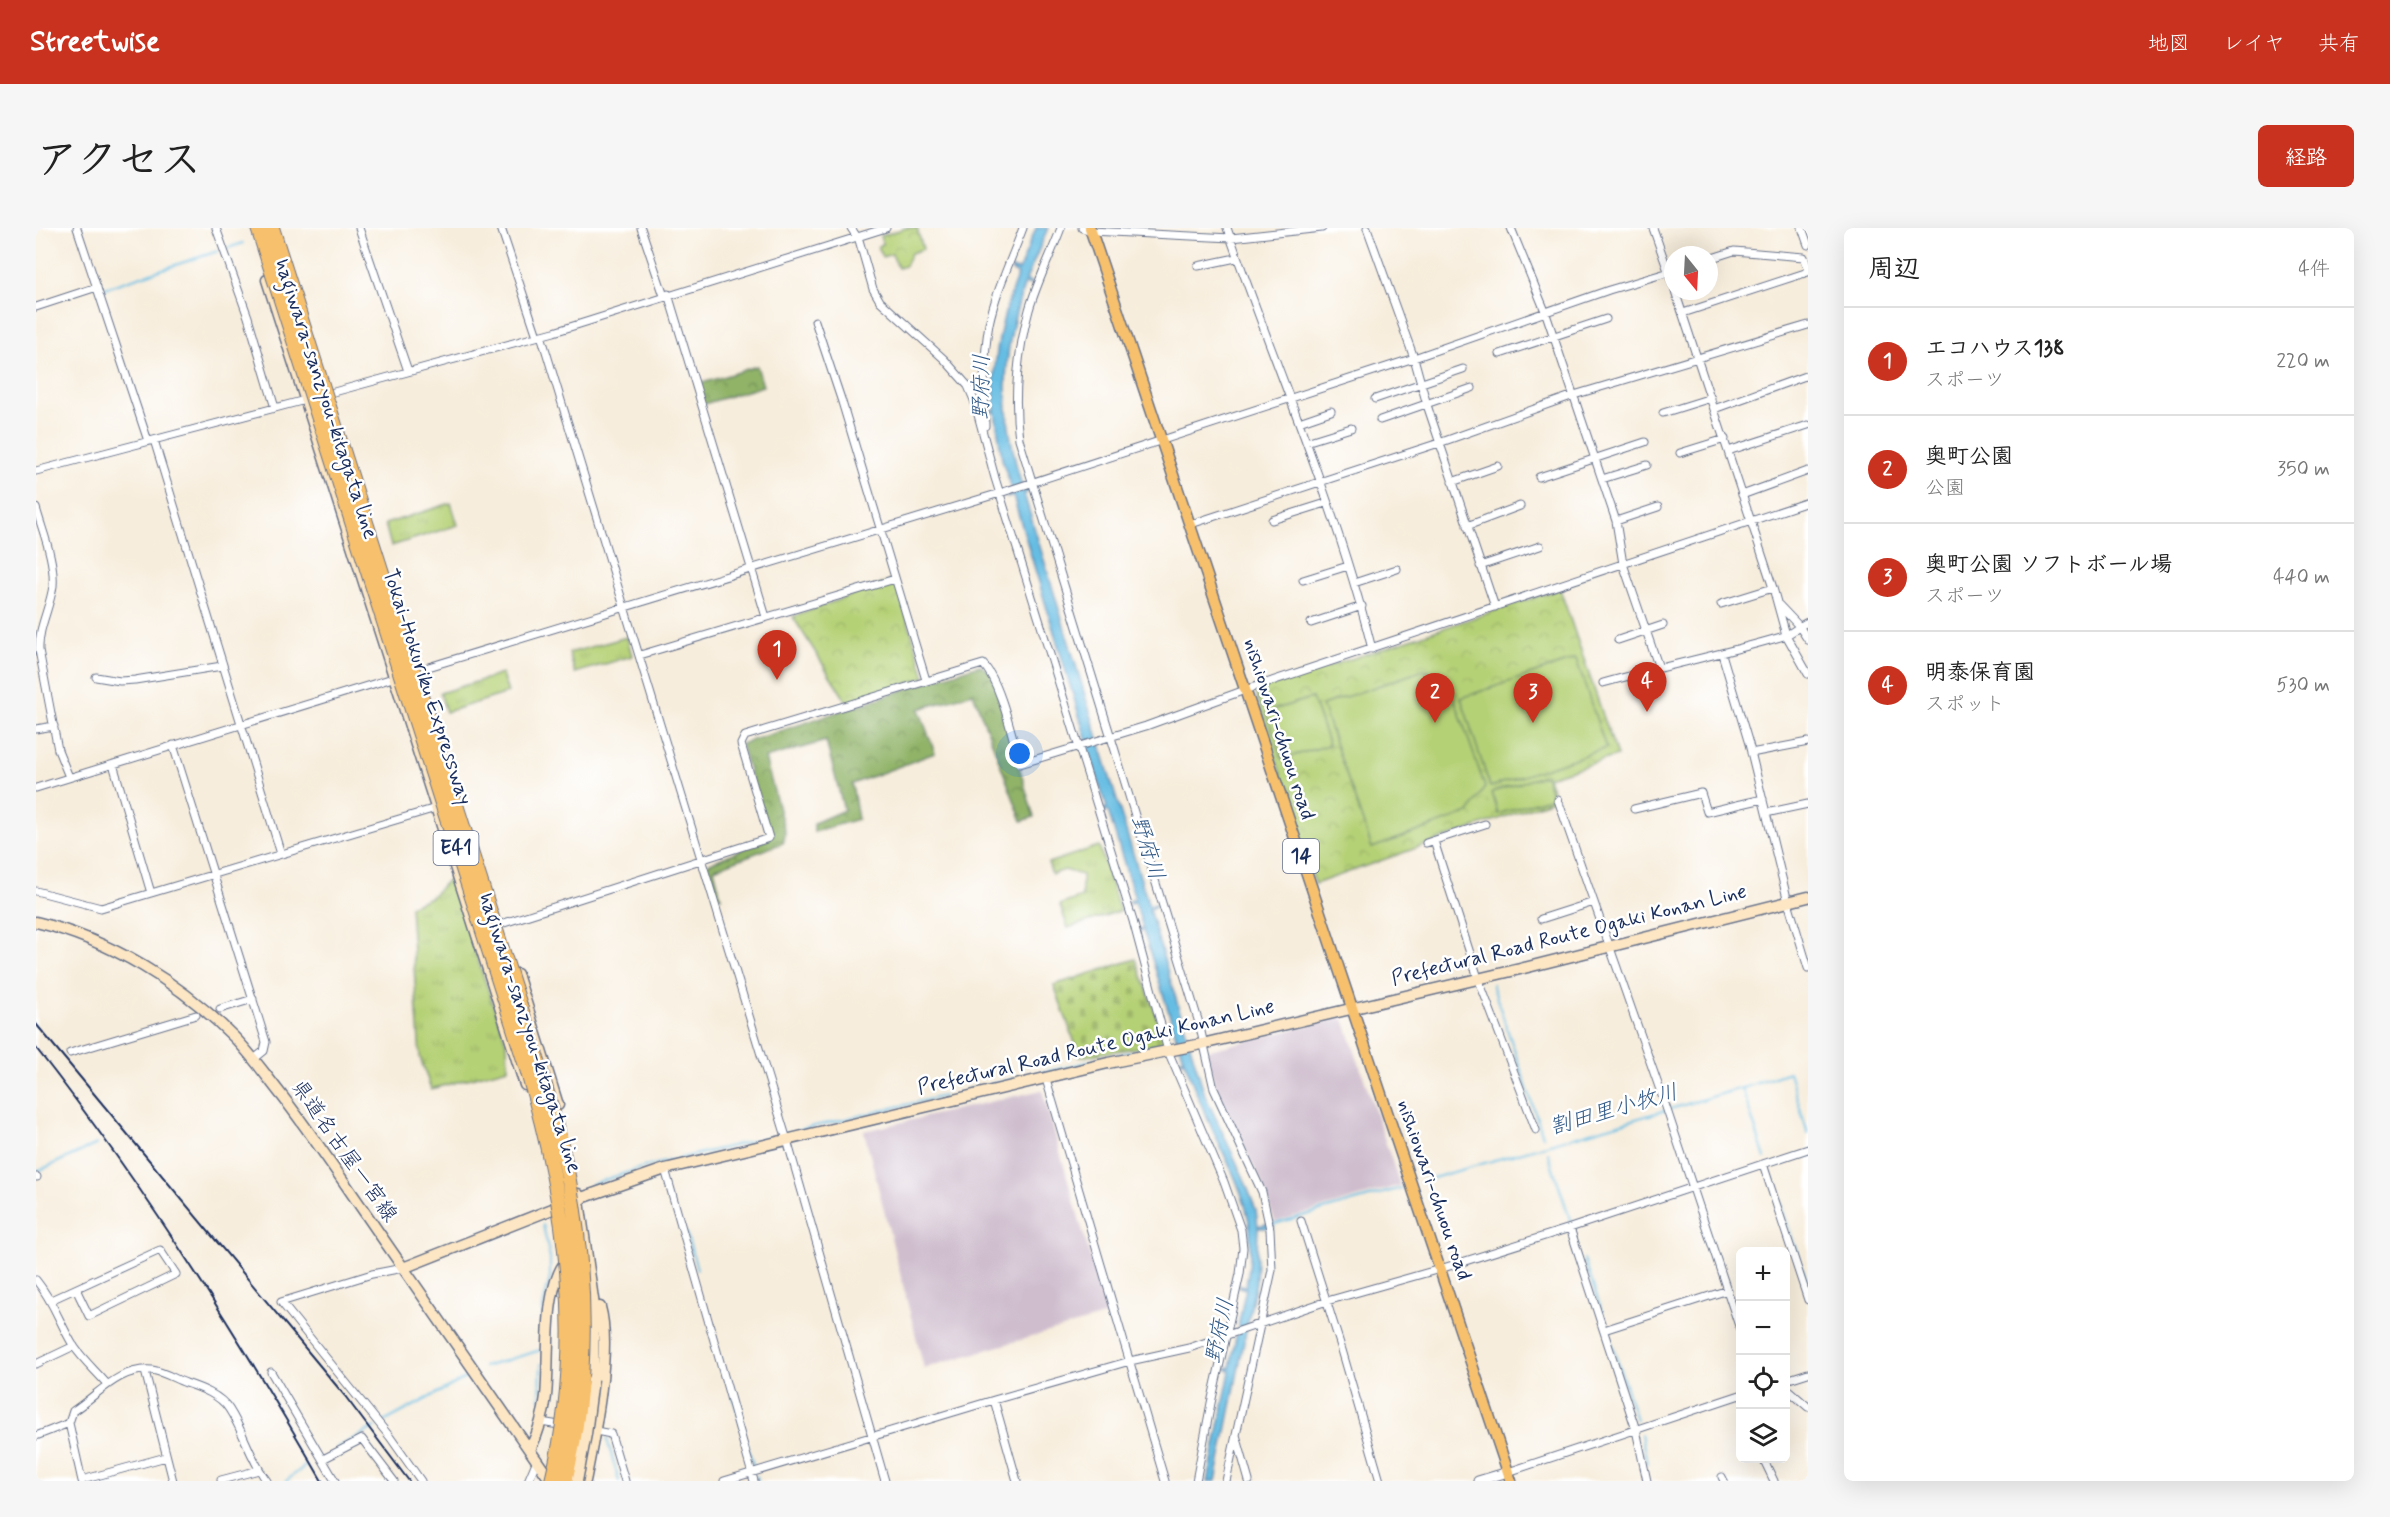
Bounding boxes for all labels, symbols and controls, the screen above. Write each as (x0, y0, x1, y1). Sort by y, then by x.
text: Streetwise (30, 24, 160, 61)
text: 地図 (2148, 30, 2190, 58)
text: レイヤ (2223, 30, 2285, 58)
text: 共有 (2318, 30, 2360, 58)
button: 経路 (2258, 125, 2354, 187)
text: アクセス (36, 134, 201, 189)
north arrow (1664, 246, 1718, 300)
text: 周辺 (1868, 253, 1920, 287)
street label: hagiwara-sanzyou-kitagata line (266, 255, 385, 543)
text: 4件 (2298, 256, 2330, 283)
text: エコハウス138 (1925, 335, 2065, 363)
text: 1 (1883, 348, 1892, 375)
text: 220 m (2276, 348, 2330, 375)
water label: 野府川 (967, 354, 997, 420)
text: スポーツ (1925, 367, 2005, 394)
text: 奥町公園 (1925, 443, 2013, 471)
text: 2 (1883, 456, 1892, 483)
text: 350 m (2277, 456, 2330, 483)
text: 公園 (1925, 475, 1965, 502)
text: 奥町公園 ソフトボール場 (1925, 551, 2172, 579)
text: 3 (1883, 564, 1892, 591)
text: 440 m (2273, 564, 2330, 591)
street label: Tokai-Hokuriku Expressway (376, 565, 478, 809)
text: スポーツ (1925, 583, 2005, 610)
pin: 1 (758, 630, 796, 680)
street label: nishiowari-chuou road (1236, 635, 1322, 823)
text: 明泰保育園 (1925, 659, 2035, 687)
pin: 4 (1628, 662, 1666, 712)
text: 4 (1882, 672, 1893, 699)
text: 530 m (2276, 672, 2330, 699)
pin: 2 (1416, 674, 1454, 723)
pin: 3 (1514, 674, 1552, 723)
text: スポット (1925, 691, 2005, 718)
your location (1005, 739, 1034, 768)
water label: 野府川 (1124, 812, 1170, 884)
road number: E41 (434, 831, 478, 865)
road number: 14 (1283, 839, 1319, 873)
street label: Prefectural Road Route Ogaki Konan Line (1388, 877, 1750, 993)
street label: hagiwara-sanzyou-kitagata line (470, 889, 589, 1177)
street label: Prefectural Road Route Ogaki Konan Line (915, 992, 1277, 1102)
street label: 県道名古屋一宮線 (284, 1074, 404, 1228)
water label: 割田里小牧川 (1547, 1078, 1681, 1142)
street label: nishiowari-chuou road (1390, 1096, 1478, 1284)
map controls (1736, 1247, 1790, 1463)
button: + (1736, 1247, 1790, 1301)
water label: 野府川 (1199, 1296, 1241, 1366)
button: − (1736, 1301, 1790, 1355)
button: locate (1736, 1355, 1790, 1409)
button: layers (1736, 1409, 1790, 1463)

